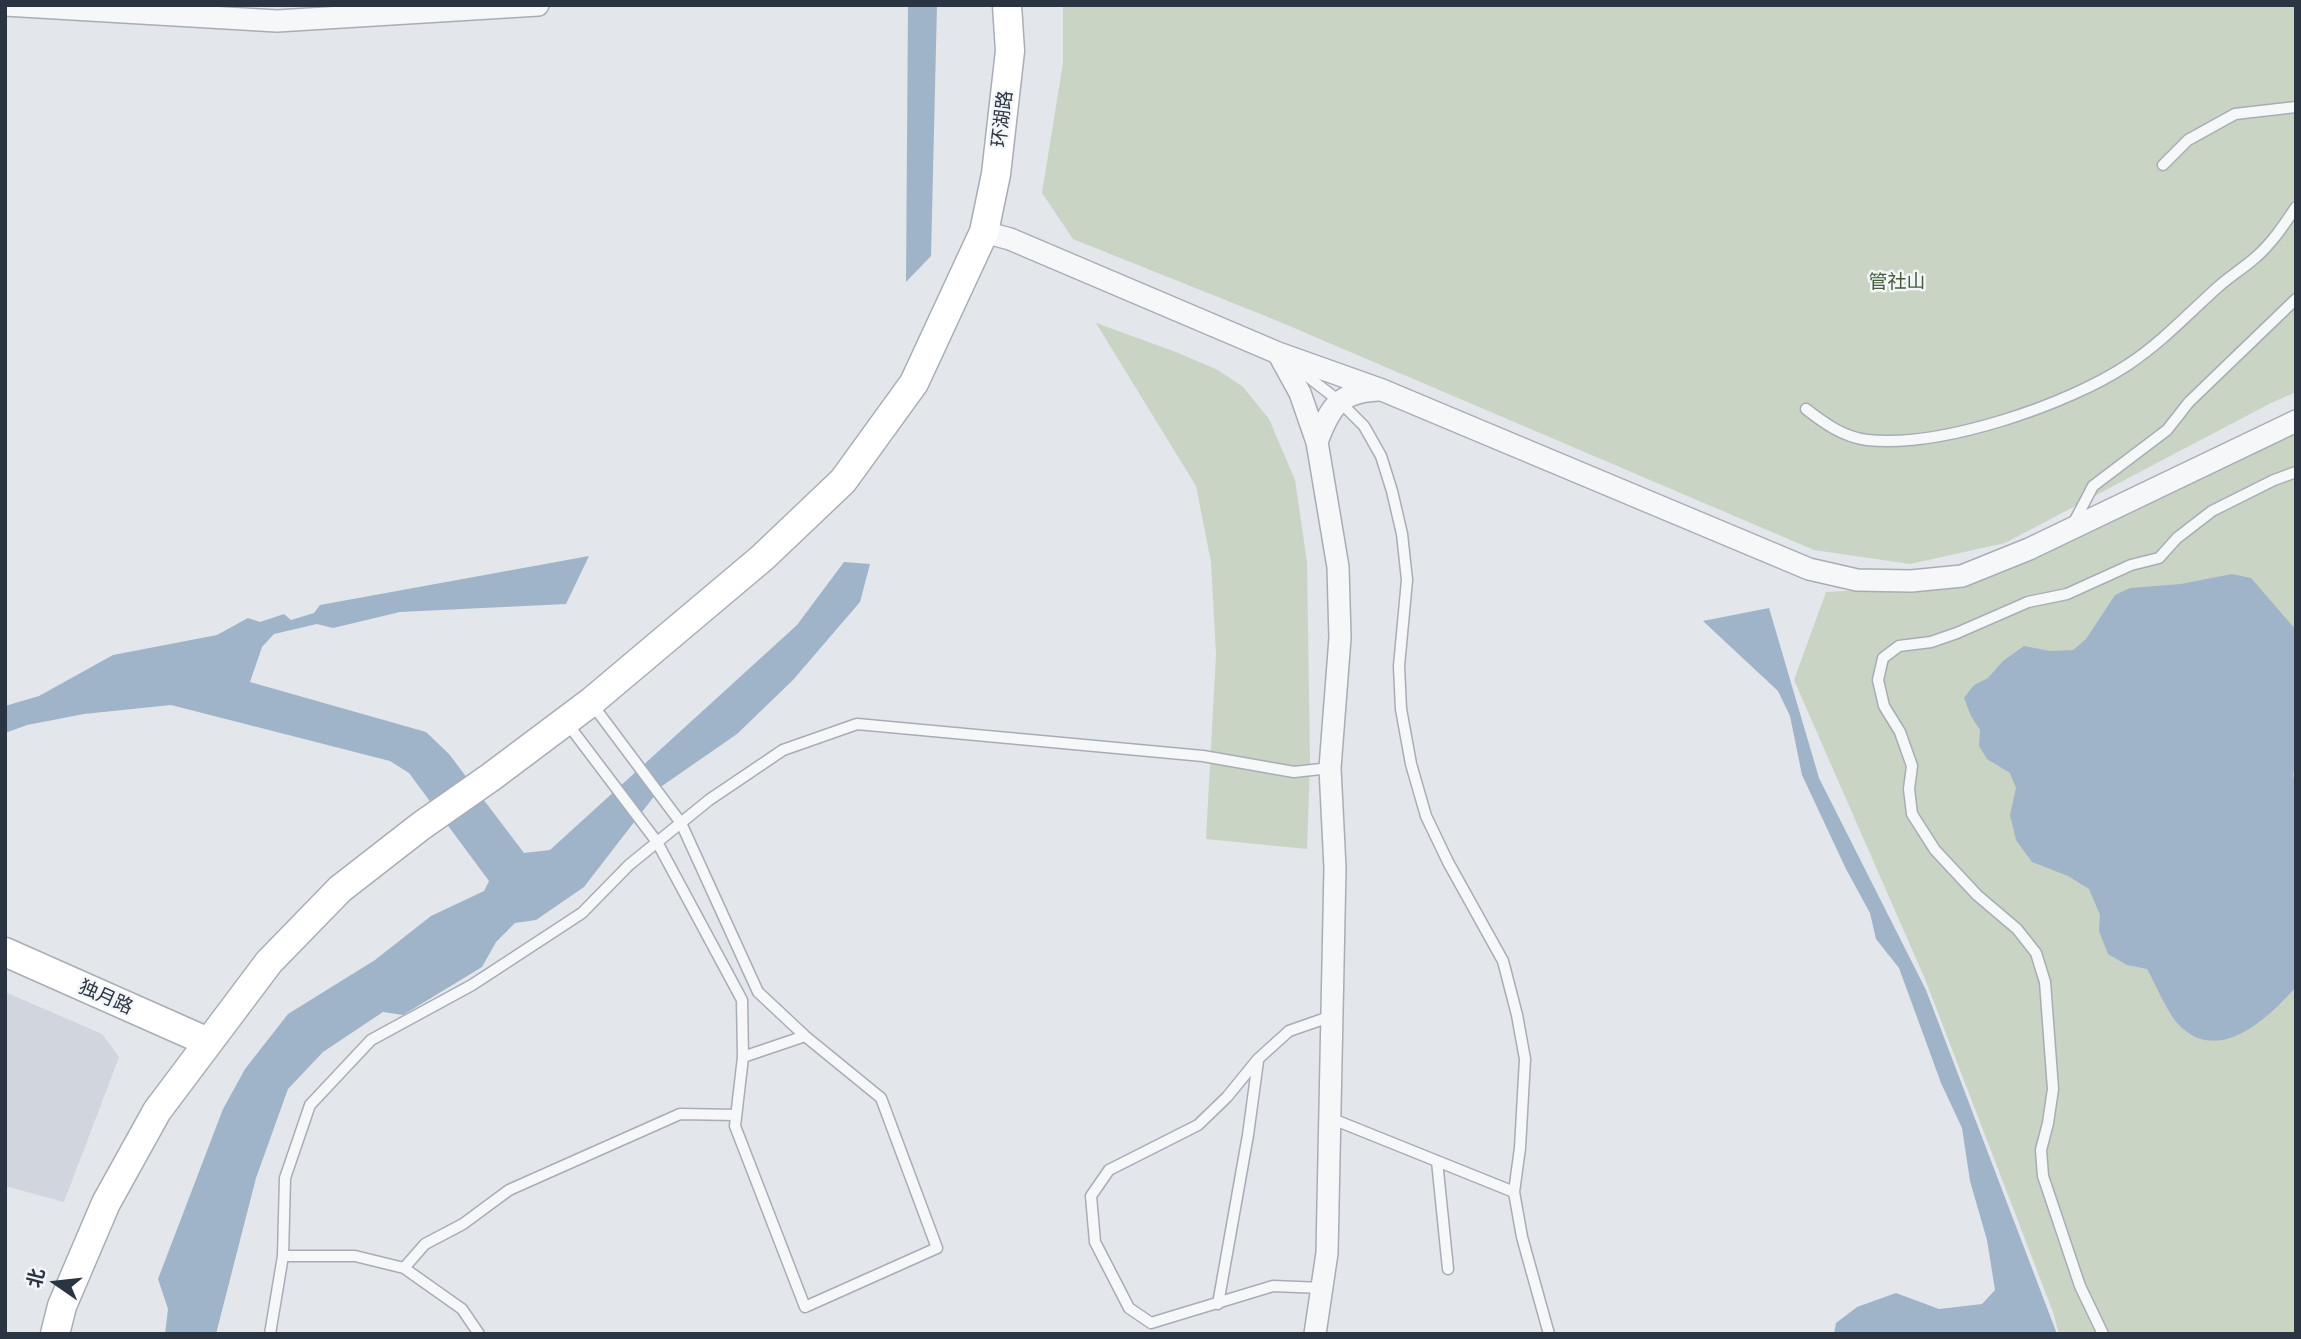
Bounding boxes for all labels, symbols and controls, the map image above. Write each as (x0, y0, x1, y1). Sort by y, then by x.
street label: 环湖路 (987, 89, 1017, 149)
park label: 管社山 (1869, 271, 1925, 293)
street label: 独月路 (75, 975, 137, 1019)
north arrow (21, 1248, 91, 1318)
text: 北 (23, 1266, 49, 1290)

